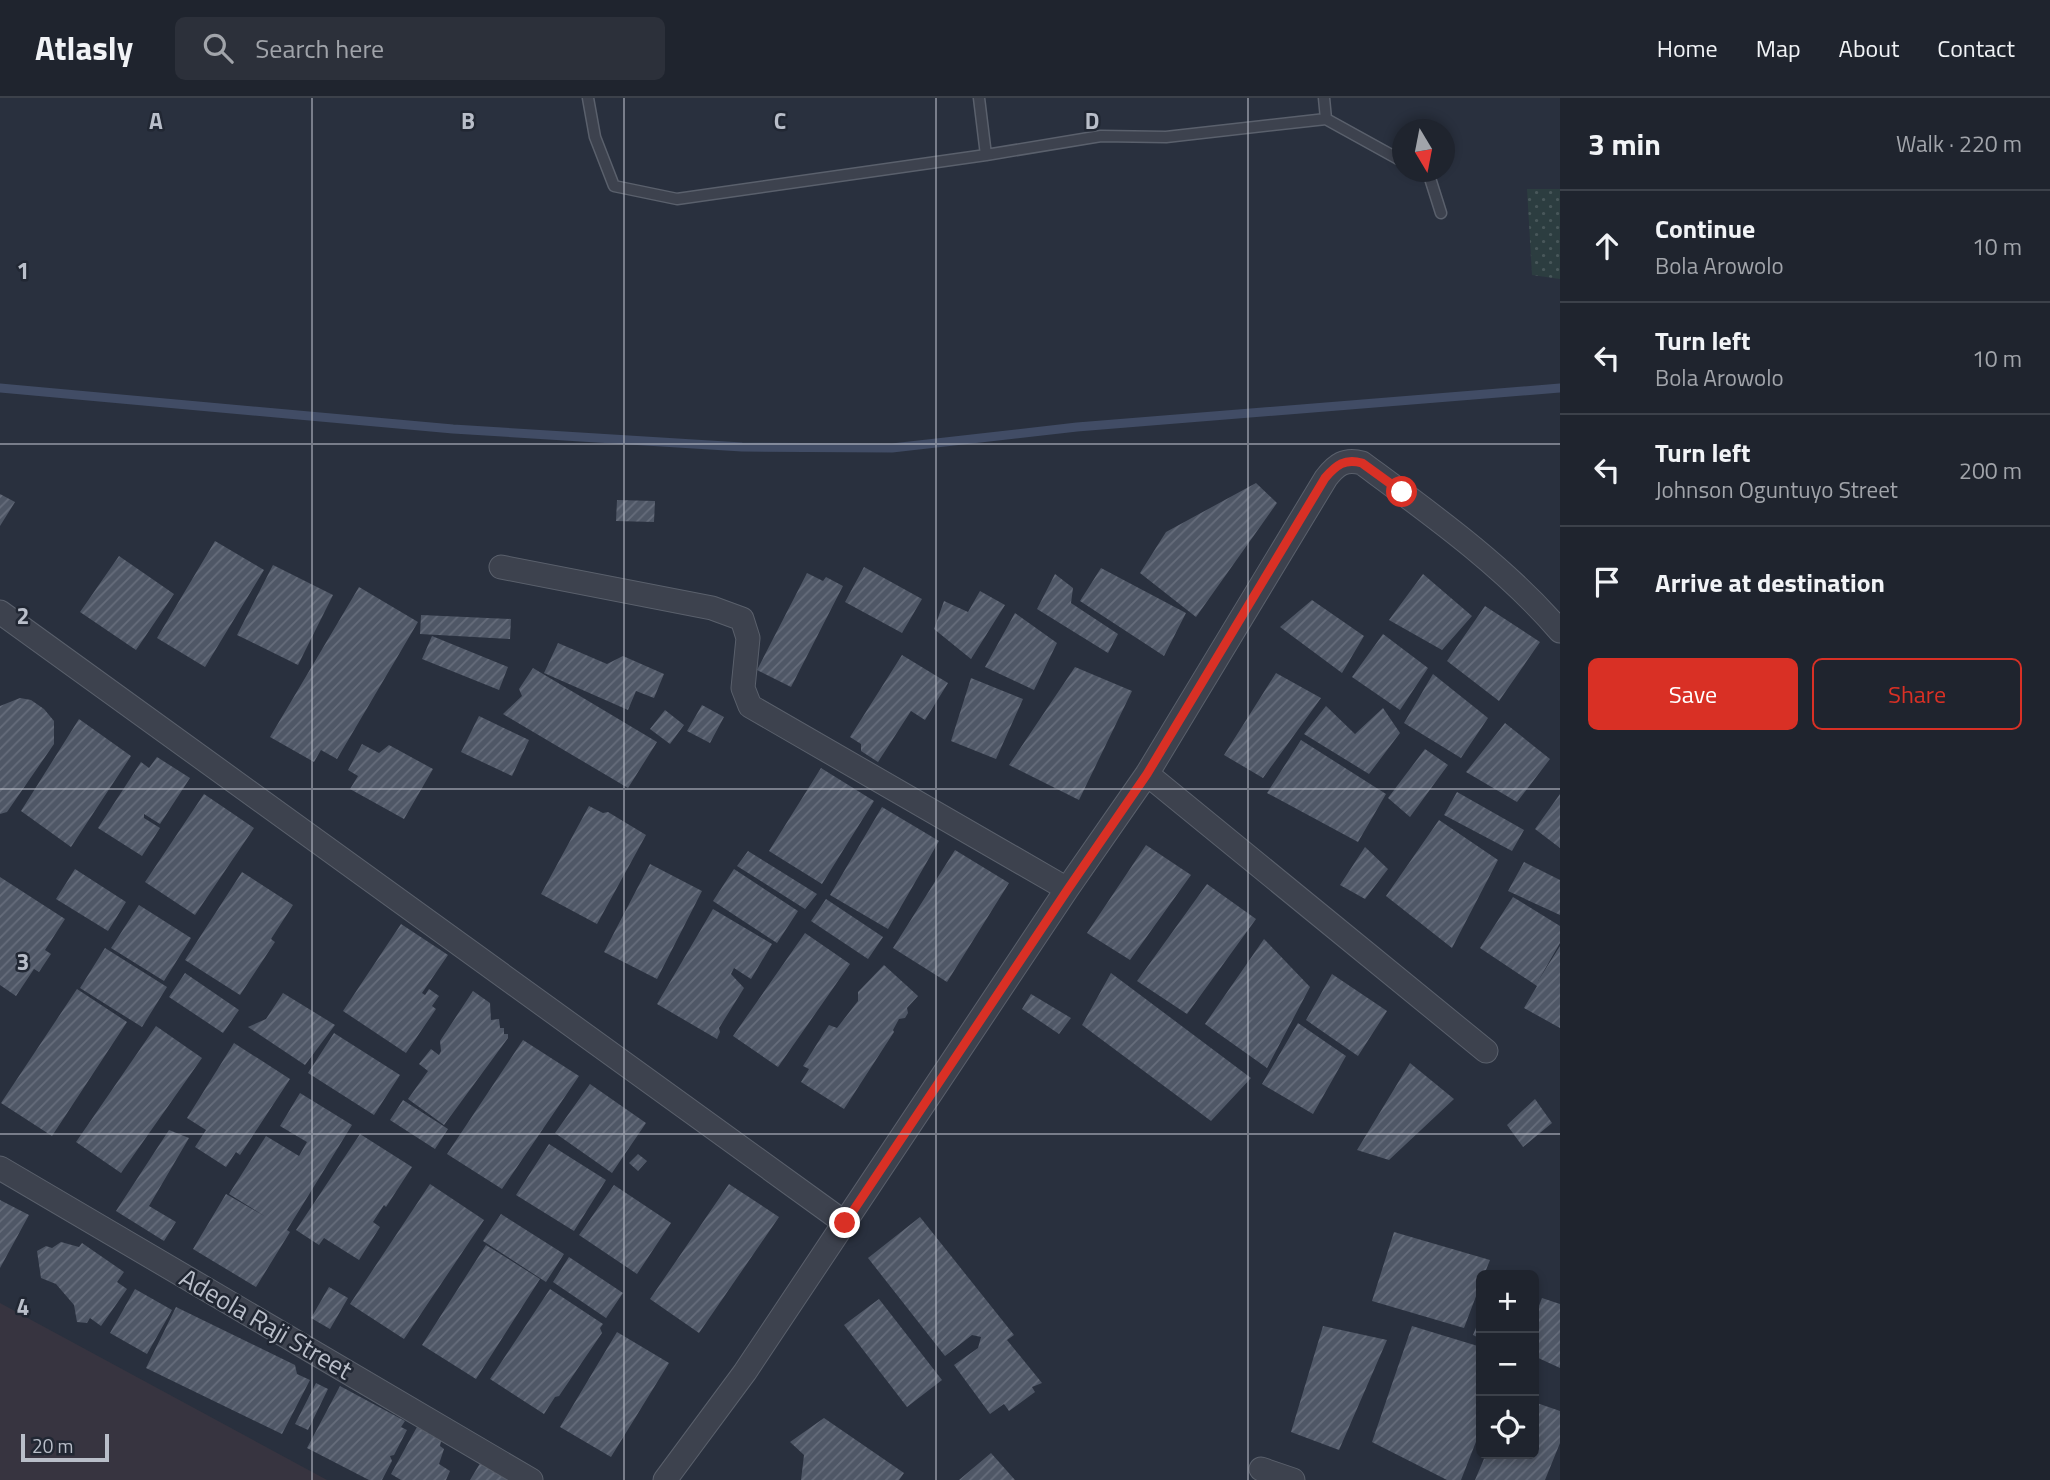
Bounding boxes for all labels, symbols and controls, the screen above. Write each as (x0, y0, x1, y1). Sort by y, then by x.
search box (175, 17, 665, 80)
text: Atlasly (35, 23, 133, 73)
icon: search (199, 29, 237, 67)
text: Search here (255, 29, 384, 68)
text: Home (1657, 30, 1718, 66)
text: Map (1756, 30, 1801, 66)
text: About (1839, 30, 1899, 66)
text: Contact (1937, 30, 2015, 66)
text: A (149, 103, 163, 138)
text: B (461, 103, 475, 138)
text: C (774, 103, 786, 138)
text: D (1085, 103, 1099, 138)
north arrow (1392, 119, 1455, 182)
text: 3 min (1588, 121, 1661, 167)
text: Walk · 220 m (1896, 126, 2022, 161)
text: Continue (1655, 209, 1755, 248)
icon: ahead (1588, 227, 1626, 265)
text: 10 m (1972, 229, 2022, 264)
text: Bola Arowolo (1655, 248, 1784, 283)
text: 1 (17, 253, 29, 288)
text: Turn left (1655, 321, 1750, 360)
icon: left (1588, 339, 1626, 377)
text: 10 m (1972, 341, 2022, 376)
text: Bola Arowolo (1655, 360, 1784, 395)
text: Turn left (1655, 433, 1750, 472)
icon: left (1588, 451, 1626, 489)
text: 200 m (1959, 453, 2022, 488)
text: Johnson Oguntuyo Street (1655, 472, 1898, 507)
route start (1386, 476, 1417, 507)
icon: arrive (1588, 563, 1626, 601)
text: Arrive at destination (1655, 563, 1885, 602)
text: 2 (17, 598, 29, 633)
button: Save (1588, 658, 1798, 730)
button: Share (1812, 658, 2022, 730)
text: 3 (17, 944, 29, 979)
route end (829, 1207, 860, 1238)
street label: Adeola Raji Street (173, 1258, 360, 1389)
map controls (1476, 1270, 1539, 1459)
button: + (1476, 1270, 1539, 1333)
text: 4 (17, 1289, 29, 1324)
button: − (1476, 1333, 1539, 1396)
button: locate (1476, 1396, 1539, 1459)
scale bar (21, 1431, 108, 1463)
text: 20 m (32, 1431, 73, 1460)

